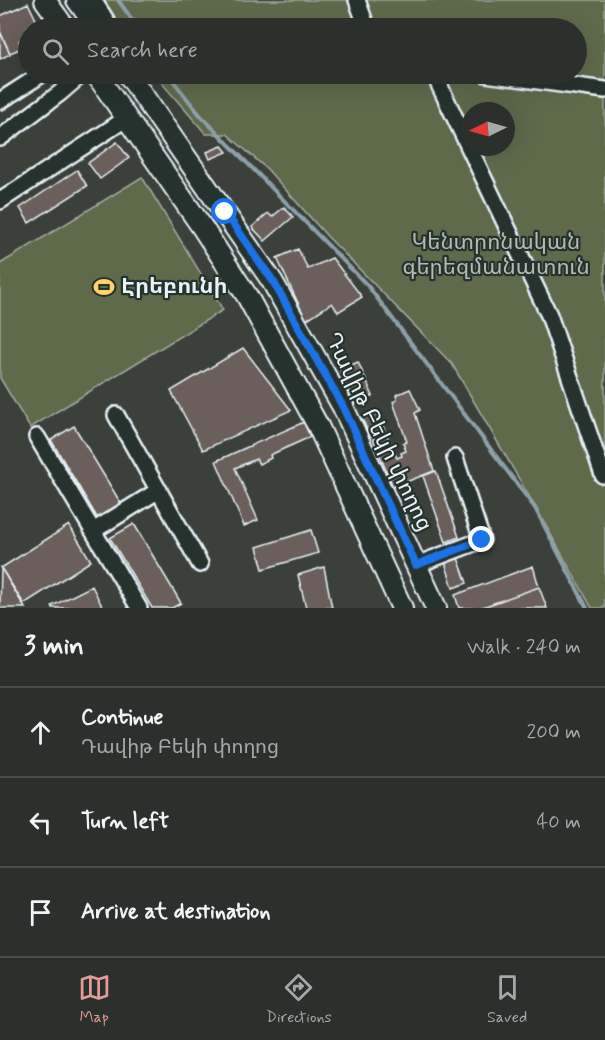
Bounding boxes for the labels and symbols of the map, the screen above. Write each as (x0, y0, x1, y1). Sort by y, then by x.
north arrow (461, 102, 515, 156)
route start (211, 198, 237, 224)
park label: Կենտրոնական գերեզմանատուն (402, 229, 590, 282)
place label: Էրեբունի (121, 273, 228, 301)
sports icon: Էրեբունի (92, 275, 116, 299)
street label: Դավիթ Բեկի փողոց (318, 328, 438, 536)
route end (468, 526, 494, 552)

